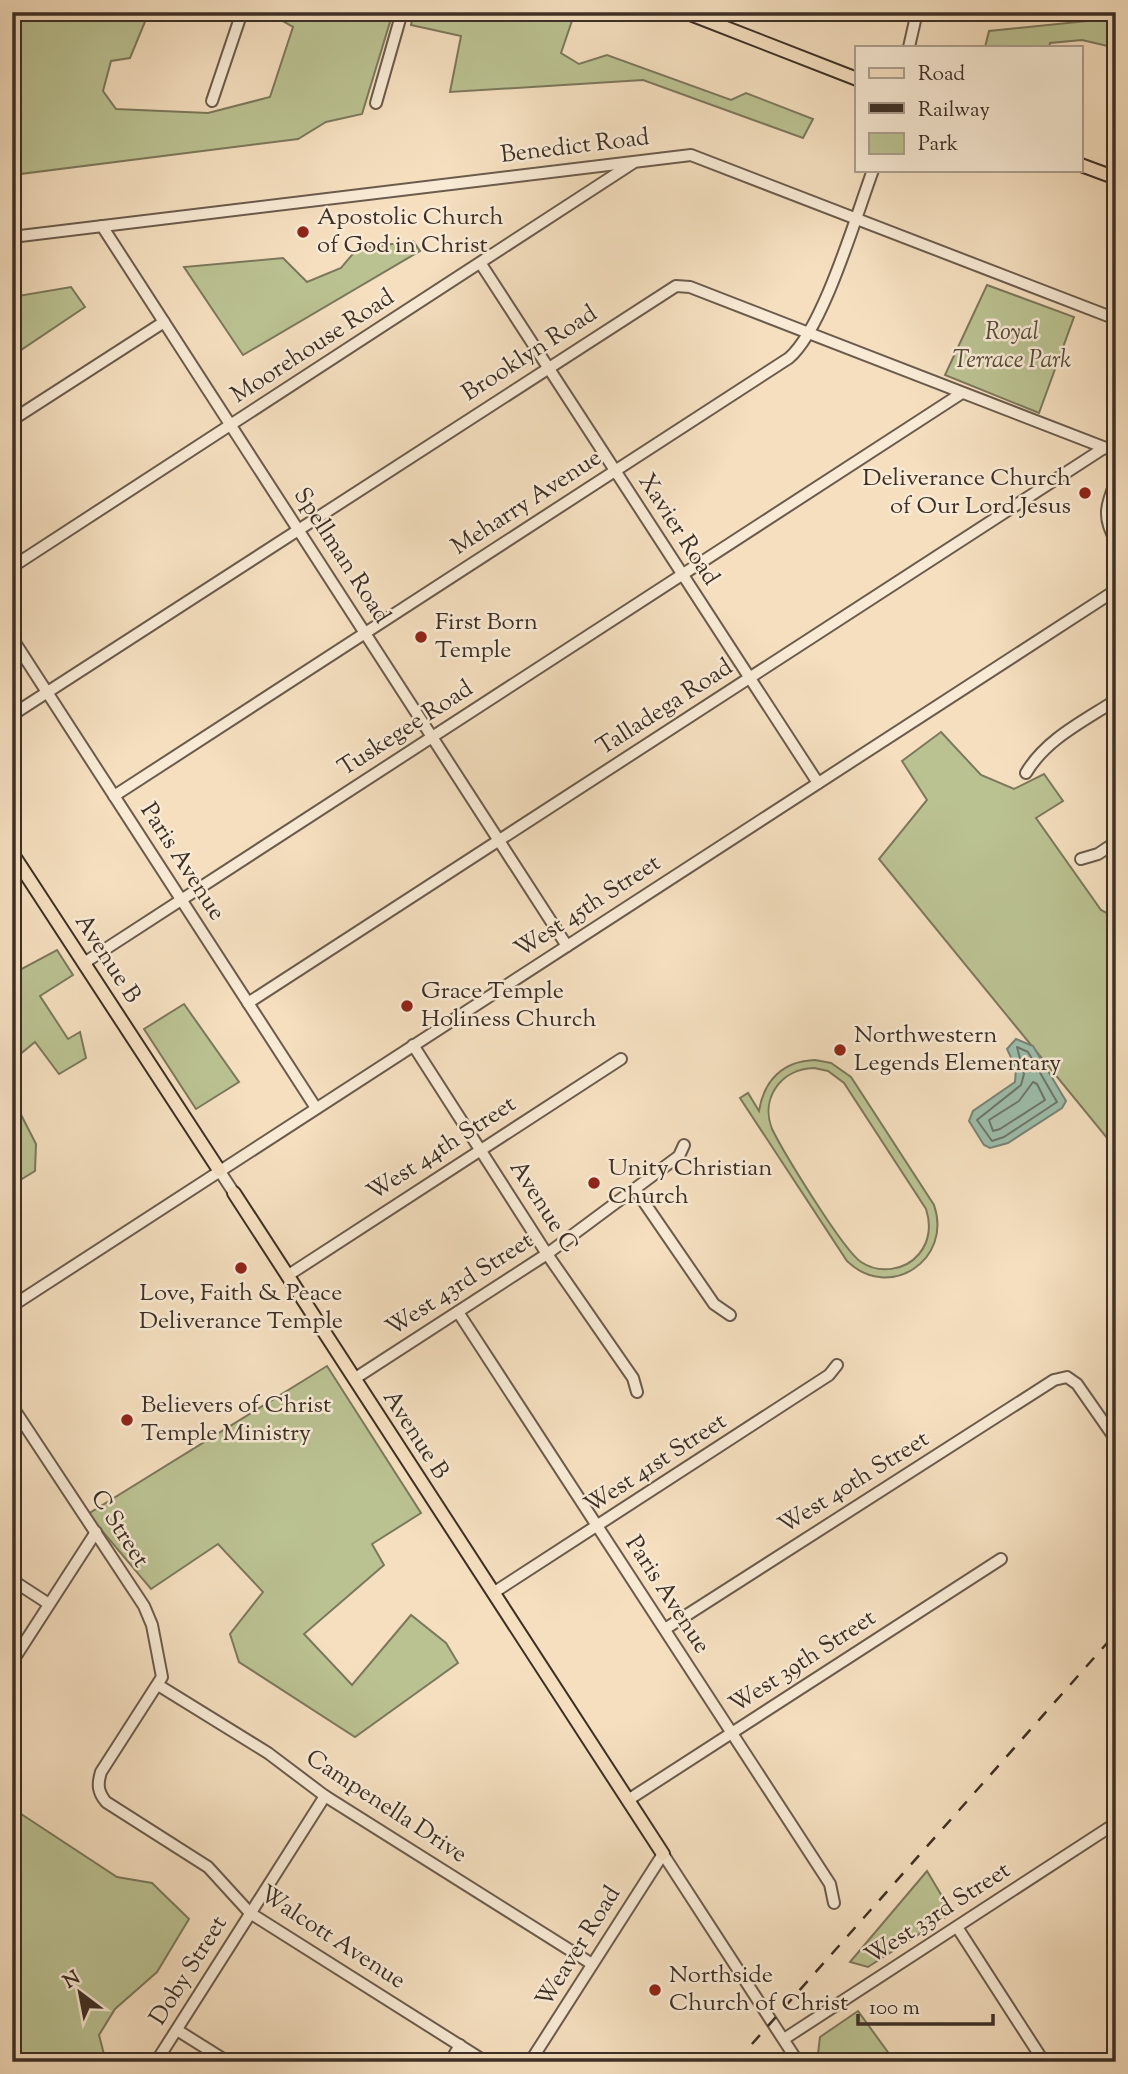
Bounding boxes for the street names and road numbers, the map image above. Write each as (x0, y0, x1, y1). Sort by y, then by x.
street label: Benedict Road (499, 121, 652, 173)
street label: Moorehouse Road (225, 281, 402, 413)
street label: Brooklyn Road (456, 297, 605, 410)
street label: Meharry Avenue (445, 442, 609, 564)
street label: Xavier Road (629, 467, 727, 593)
street label: Spellman Road (284, 481, 398, 631)
street label: Talladega Road (590, 651, 740, 765)
street label: Tuskegee Road (332, 672, 481, 785)
street label: Paris Avenue (131, 796, 233, 928)
street label: West 45th Street (508, 847, 668, 967)
street label: Avenue B (65, 908, 149, 1010)
street label: West 44th Street (361, 1088, 523, 1210)
street label: Avenue C (500, 1154, 586, 1260)
street label: West 43rd Street (380, 1225, 540, 1345)
street label: Avenue B (373, 1384, 457, 1486)
street label: West 41st Street (578, 1405, 734, 1523)
street label: West 40th Street (772, 1423, 936, 1543)
street label: C Street (81, 1483, 157, 1575)
street label: Paris Avenue (616, 1529, 718, 1661)
street label: West 39th Street (723, 1602, 883, 1722)
street label: Campenella Drive (299, 1742, 473, 1872)
street label: West 33rd Street (859, 1854, 1017, 1974)
street label: Walcott Avenue (252, 1878, 412, 1998)
street label: Weaver Road (528, 1879, 630, 2014)
street label: Doby Street (142, 1910, 236, 2032)

